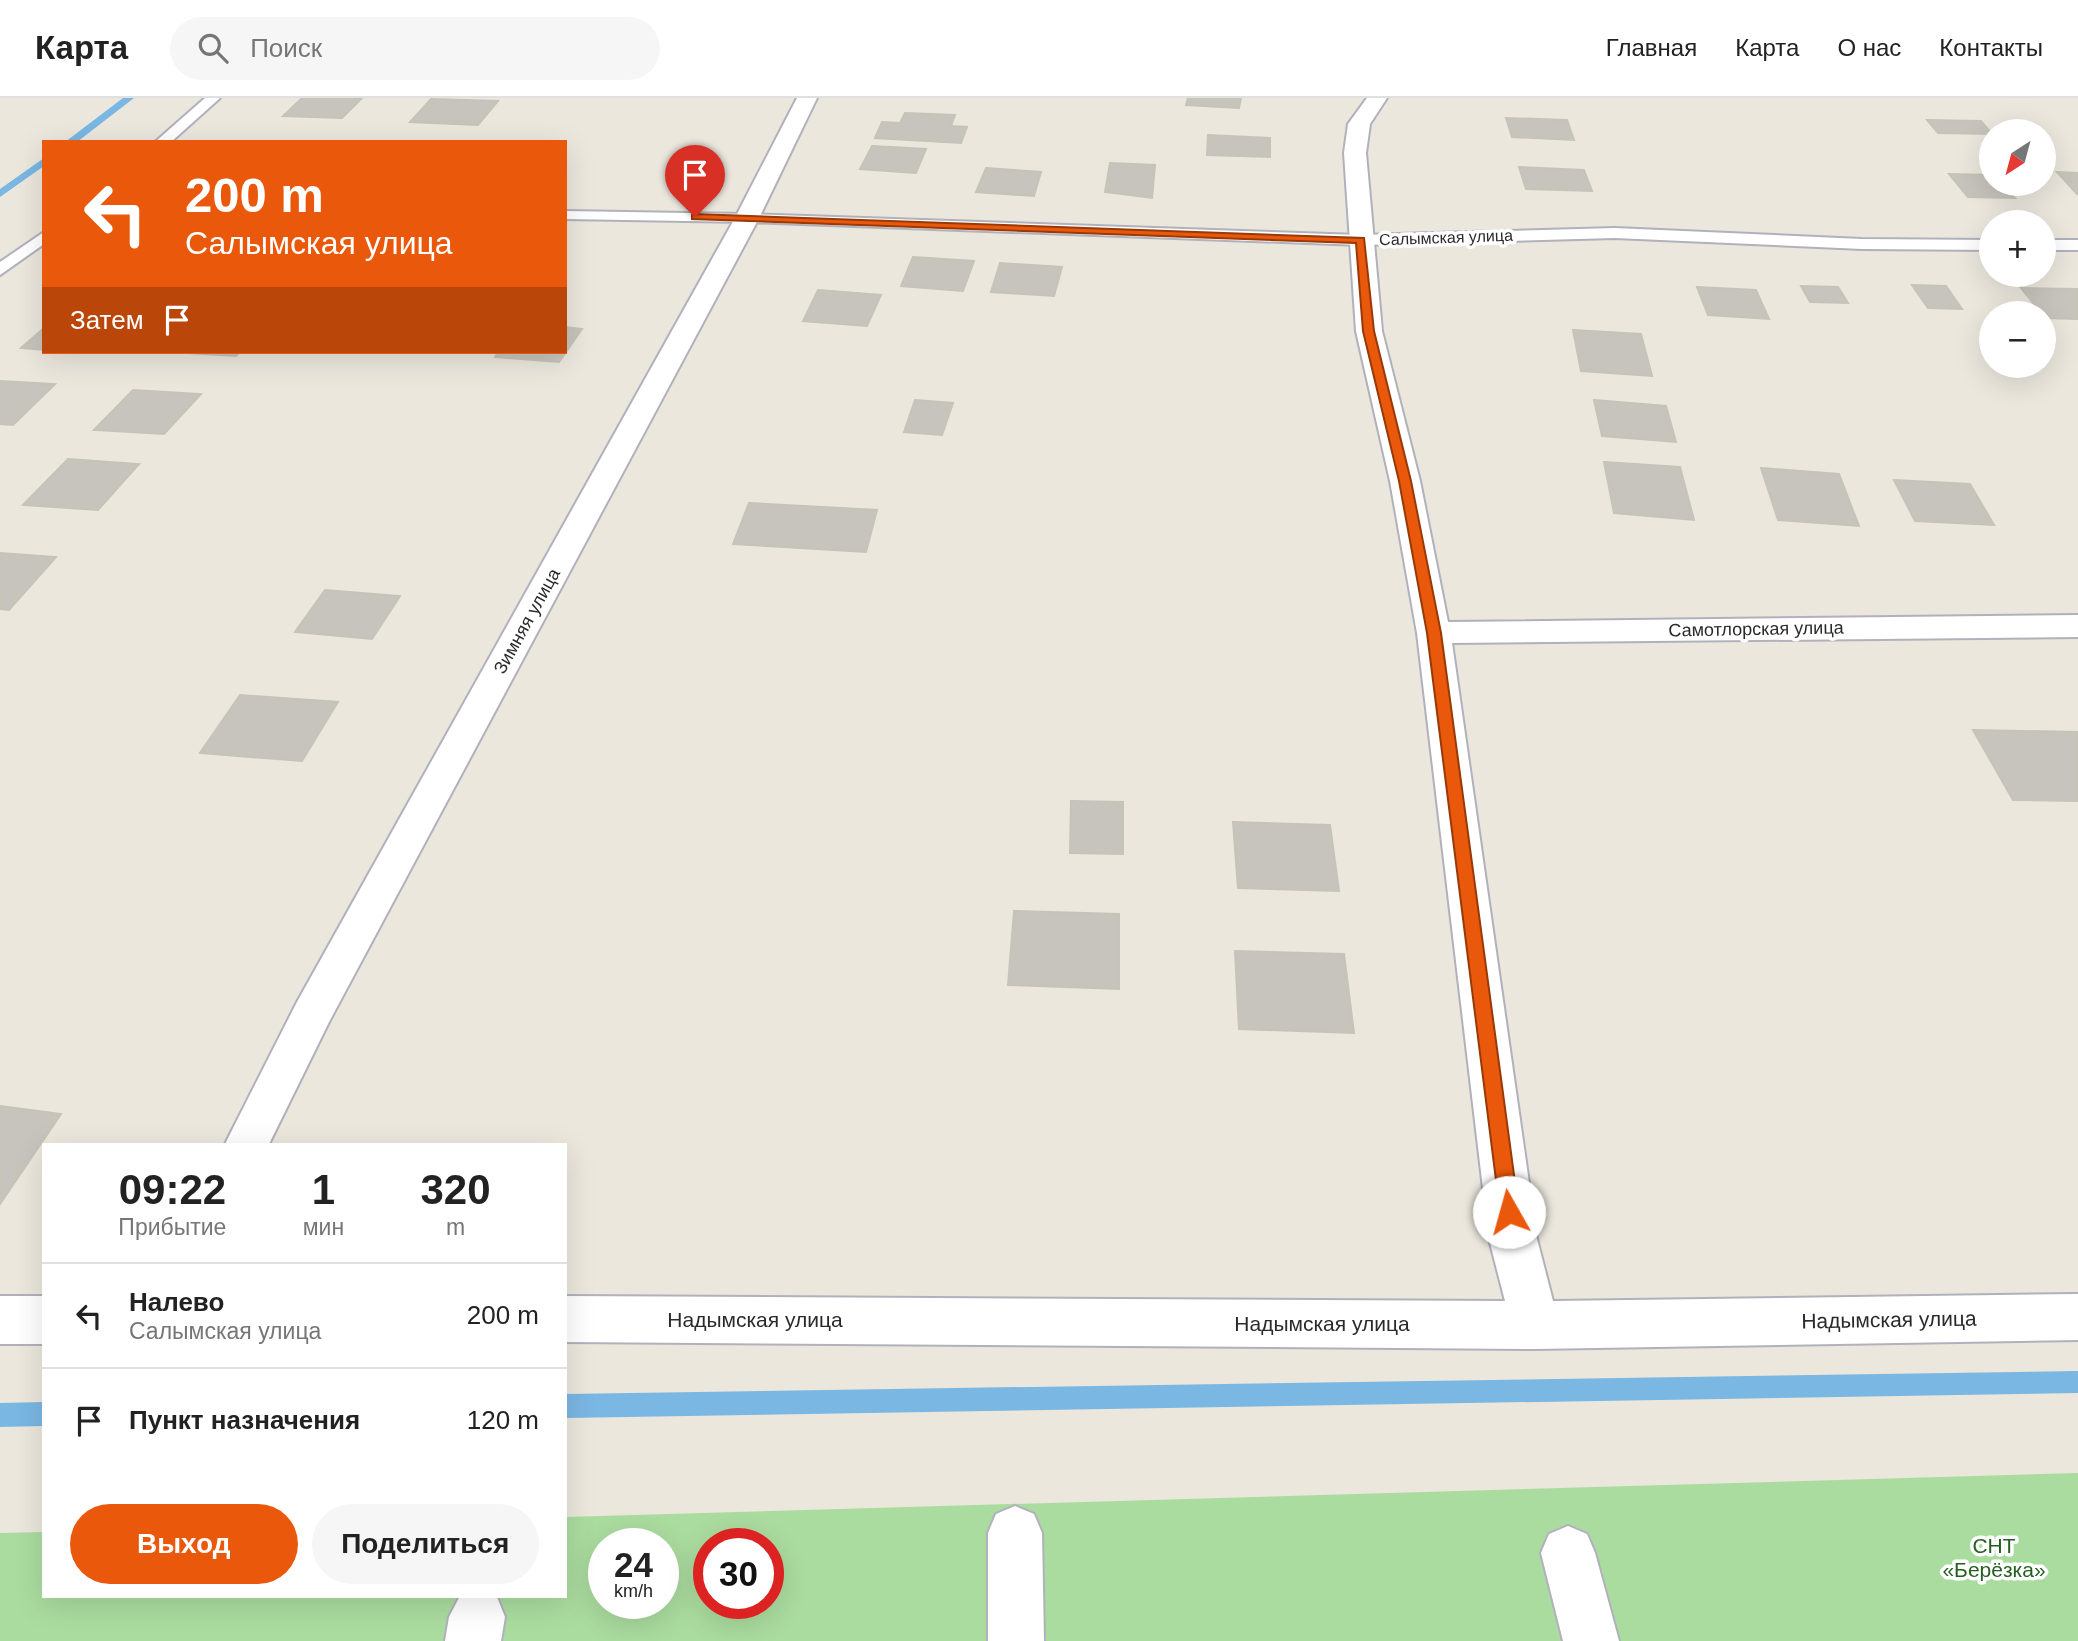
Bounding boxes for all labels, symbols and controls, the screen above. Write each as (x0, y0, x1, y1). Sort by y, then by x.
search box (170, 17, 660, 80)
text: Карта (35, 29, 128, 66)
icon: search (194, 29, 232, 67)
text: Поиск (250, 33, 322, 63)
text: Главная (1606, 34, 1697, 61)
text: Карта (1735, 34, 1799, 61)
text: О нас (1837, 34, 1901, 61)
text: Контакты (1939, 34, 2043, 61)
north arrow (1979, 119, 2056, 196)
map controls (1979, 119, 2056, 378)
pin (665, 145, 725, 217)
icon: arrive (676, 156, 714, 194)
icon: left (70, 168, 161, 259)
text: 200 m (185, 168, 324, 222)
button: + (1979, 210, 2056, 287)
text: Салымская улица (185, 225, 453, 261)
street label: Салымская улица (1379, 227, 1513, 248)
icon: arrive (158, 301, 196, 339)
button: − (1979, 301, 2056, 378)
text: Затем (70, 305, 144, 335)
street label: Зимняя улица (490, 564, 565, 677)
street label: Самотлорская улица (1668, 617, 1845, 641)
text: 09:22 (119, 1166, 226, 1213)
text: 1 (312, 1166, 335, 1213)
text: 320 (421, 1166, 491, 1213)
position arrow (1472, 1175, 1546, 1249)
text: Прибытие (118, 1214, 226, 1240)
text: мин (303, 1214, 344, 1240)
text: m (446, 1214, 465, 1240)
text: Налево (129, 1287, 224, 1317)
icon: left (70, 1297, 108, 1335)
text: 200 m (467, 1300, 539, 1330)
street label: Надымская улица (1801, 1306, 1977, 1333)
street label: Надымская улица (667, 1308, 843, 1331)
street label: Надымская улица (1234, 1312, 1410, 1335)
text: Салымская улица (129, 1318, 321, 1344)
icon: arrive (70, 1402, 108, 1440)
text: Пункт назначения (129, 1405, 360, 1435)
text: 120 m (467, 1405, 539, 1435)
button: Выход (70, 1504, 298, 1584)
button: Поделиться (312, 1504, 539, 1584)
speed limit sign: 30 (693, 1528, 784, 1619)
park label: СНТ «Берёзка» (1942, 1534, 2046, 1581)
text: 24 (614, 1545, 653, 1584)
text: km/h (614, 1581, 653, 1601)

